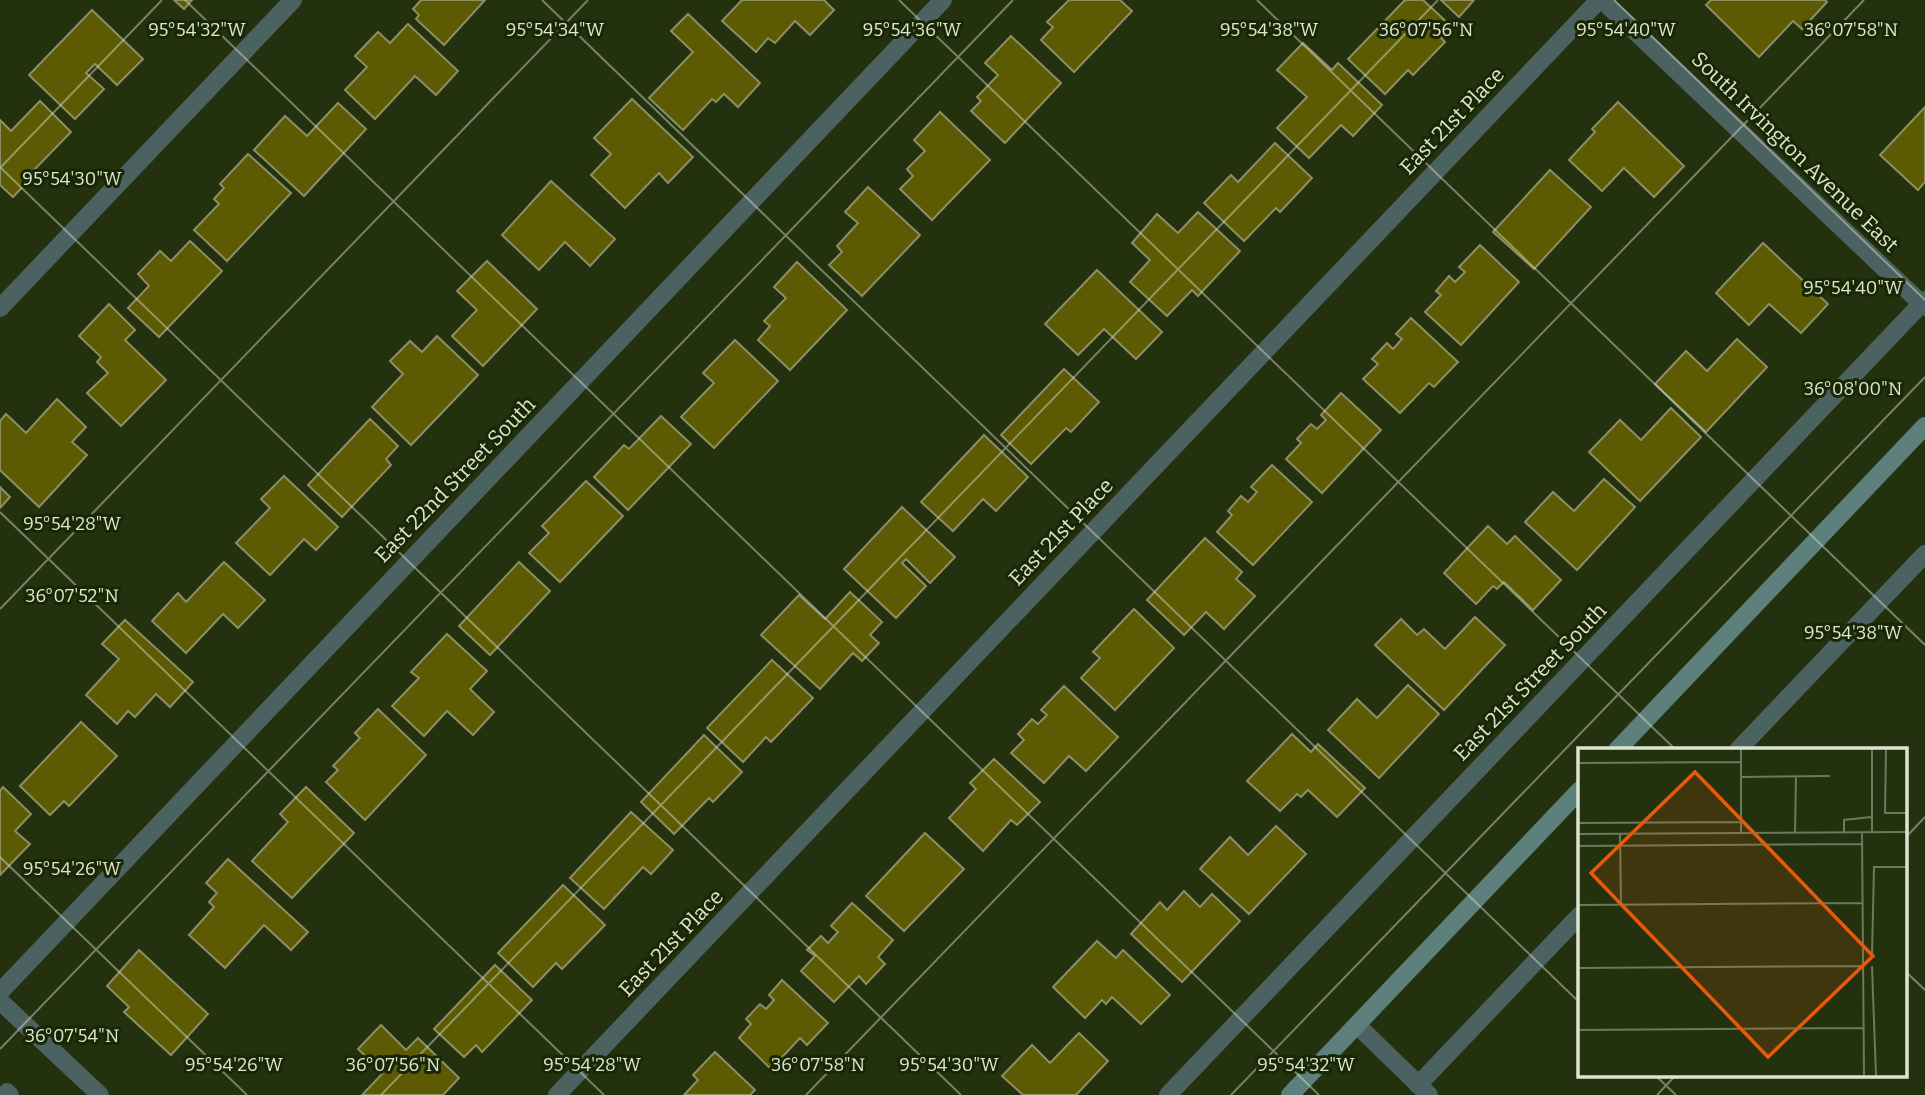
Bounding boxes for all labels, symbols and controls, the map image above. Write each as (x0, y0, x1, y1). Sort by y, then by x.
text: 95°54'32"W (148, 19, 246, 41)
text: 95°54'34"W (506, 19, 605, 41)
text: 95°54'36"W (863, 19, 962, 41)
text: 95°54'38"W (1220, 19, 1319, 41)
text: 36°07'56"N (1379, 19, 1473, 41)
text: 95°54'40"W (1576, 19, 1676, 41)
text: 36°07'58"N (1804, 19, 1898, 41)
street label: South Irvington Avenue East (1686, 46, 1904, 258)
street label: East 21st Place (1394, 62, 1510, 180)
text: 95°54'30"W (22, 168, 122, 190)
text: 95°54'40"W (1803, 277, 1903, 299)
text: 36°08'00"N (1804, 378, 1902, 400)
street label: East 22nd Street South (369, 392, 541, 568)
street label: East 21st Place (1003, 473, 1119, 591)
text: 95°54'28"W (23, 513, 121, 535)
text: 36°07'52"N (25, 585, 119, 607)
street label: East 21st Street South (1448, 598, 1612, 766)
text: 95°54'38"W (1804, 622, 1903, 644)
inset map (1578, 748, 1908, 1078)
text: 95°54'26"W (23, 858, 121, 880)
street label: East 21st Place (613, 884, 729, 1002)
text: 36°07'54"N (25, 1025, 119, 1047)
text: 95°54'26"W (185, 1054, 283, 1076)
text: 36°07'56"N (346, 1054, 440, 1076)
text: 95°54'28"W (543, 1054, 641, 1076)
text: 36°07'58"N (771, 1054, 865, 1076)
text: 95°54'30"W (899, 1054, 999, 1076)
text: 95°54'32"W (1257, 1054, 1355, 1076)

